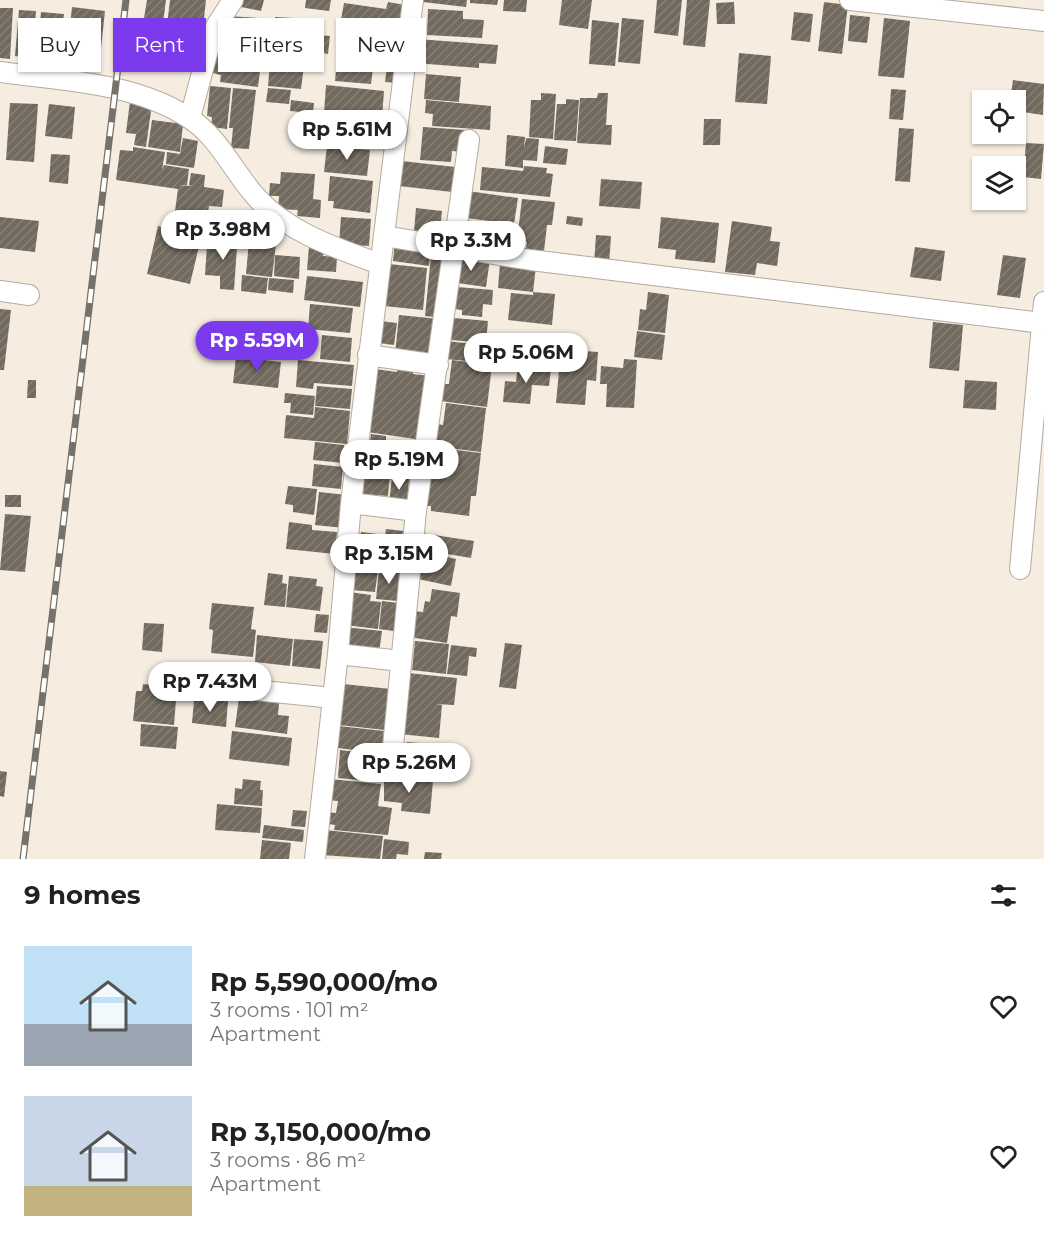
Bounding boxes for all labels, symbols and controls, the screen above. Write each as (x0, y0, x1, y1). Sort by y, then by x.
chip: Buy (18, 18, 101, 72)
chip: Rent (113, 18, 206, 72)
chip: Filters (218, 18, 324, 72)
chip: New (336, 18, 426, 72)
map controls (972, 90, 1026, 210)
button: locate (972, 90, 1026, 144)
pin: Rp 5.61M (285, 110, 409, 161)
text: Rp 5.61M (302, 117, 392, 141)
button: layers (972, 156, 1026, 210)
pin: Rp 3.98M (161, 210, 285, 261)
text: Rp 3.98M (175, 217, 271, 241)
pin: Rp 3.3M (416, 221, 526, 272)
text: Rp 3.3M (430, 228, 512, 252)
pin: Rp 5.59M (195, 321, 319, 372)
text: Rp 5.59M (209, 328, 305, 352)
pin: Rp 5.06M (464, 333, 588, 384)
text: Rp 5.06M (478, 340, 574, 364)
pin: Rp 5.19M (337, 440, 461, 491)
text: Rp 5.19M (354, 447, 444, 471)
pin: Rp 3.15M (327, 534, 451, 585)
text: Rp 3.15M (344, 541, 434, 565)
pin: Rp 7.43M (148, 662, 272, 713)
text: Rp 7.43M (162, 669, 258, 693)
pin: Rp 5.26M (347, 743, 471, 794)
text: Rp 5.26M (361, 750, 457, 774)
text: 9 homes (24, 879, 141, 911)
icon: filters (987, 879, 1020, 912)
text: Rp 5,590,000/mo (210, 966, 438, 998)
icon: home (72, 970, 144, 1042)
icon: heart (987, 990, 1020, 1023)
text: 3 rooms · 101 m² (210, 998, 369, 1022)
text: Apartment (210, 1022, 321, 1046)
text: Rp 3,150,000/mo (210, 1116, 431, 1148)
icon: home (72, 1120, 144, 1192)
icon: heart (987, 1140, 1020, 1173)
text: 3 rooms · 86 m² (210, 1148, 366, 1172)
text: Apartment (210, 1172, 321, 1196)

